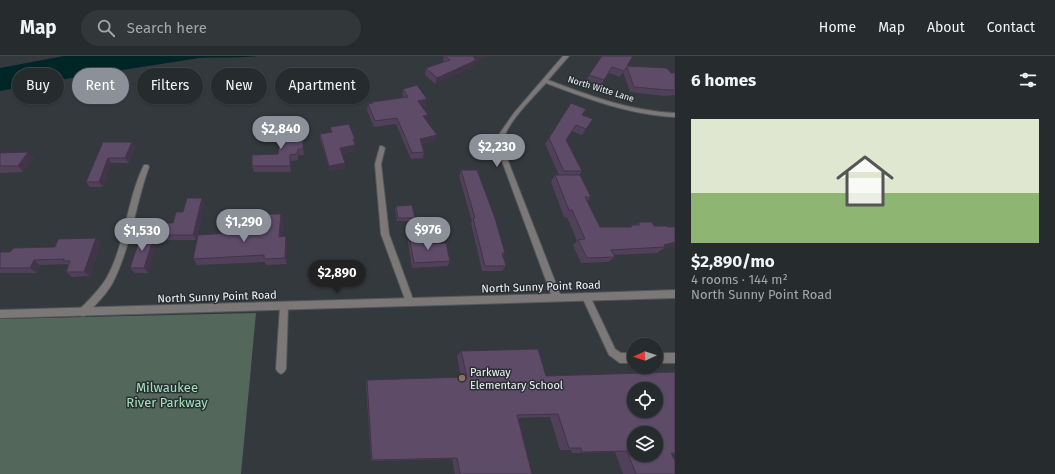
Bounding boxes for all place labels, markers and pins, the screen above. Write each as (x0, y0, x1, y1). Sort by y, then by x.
pin: $2,840 (248, 116, 314, 150)
pin: $2,230 (464, 134, 530, 168)
pin: $1,290 (211, 209, 277, 243)
pin: $976 (404, 217, 452, 251)
pin: $1,530 (109, 218, 175, 252)
pin: $2,890 (304, 260, 370, 294)
place label: Parkway Elementary School (470, 366, 563, 392)
marker: Parkway Elementary School (457, 373, 467, 383)

